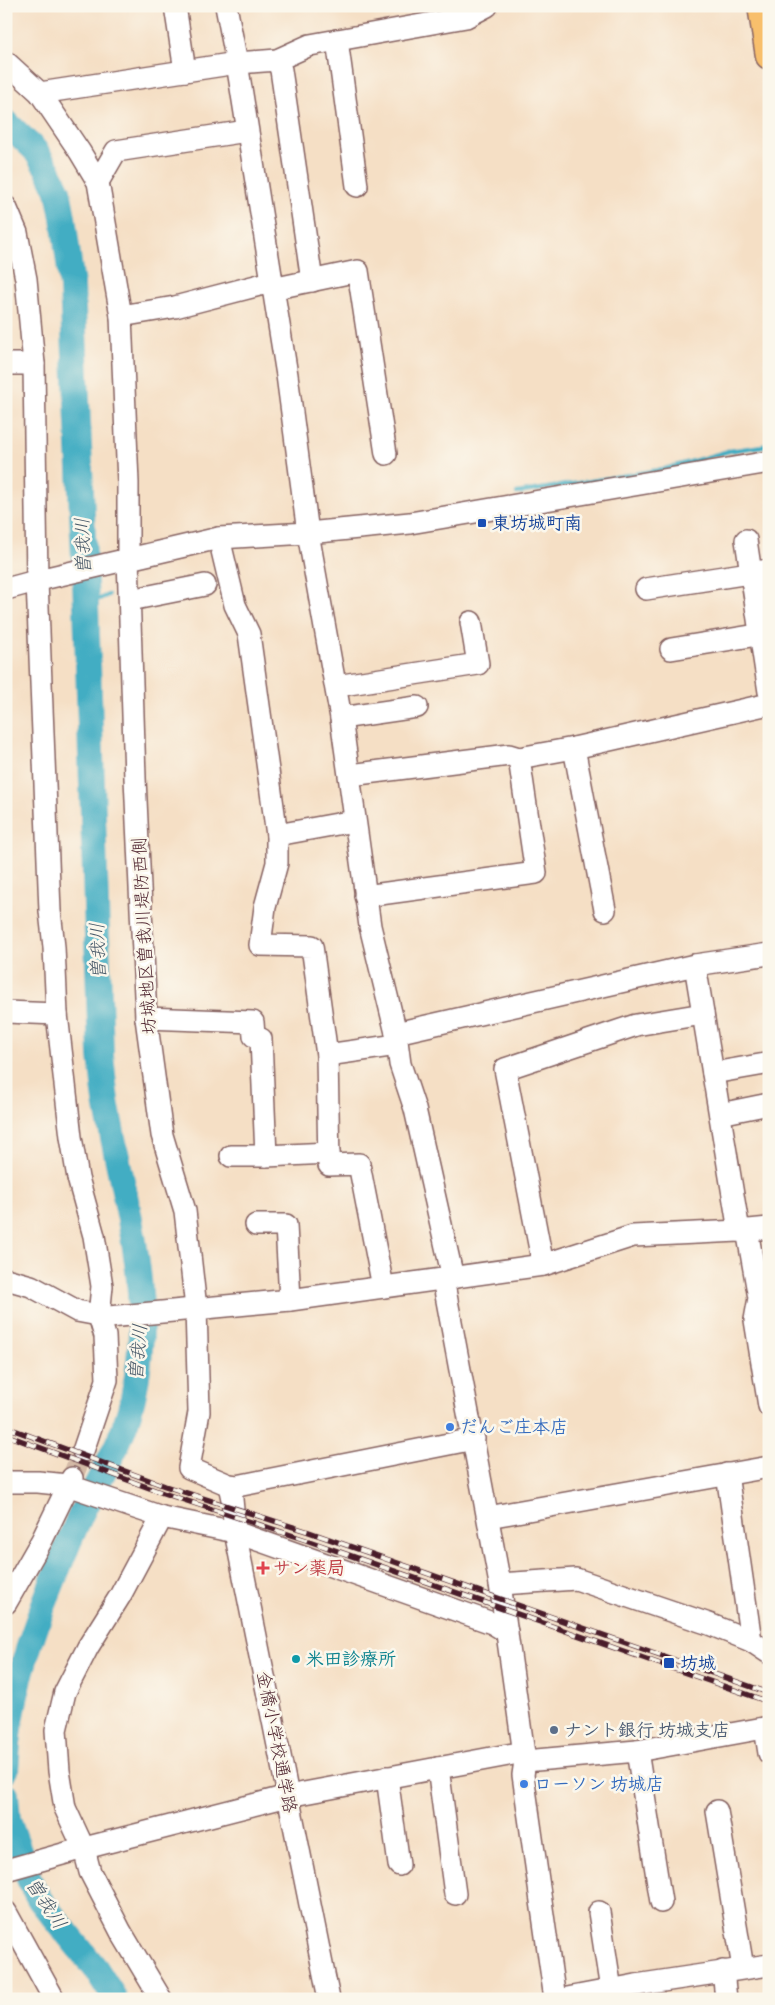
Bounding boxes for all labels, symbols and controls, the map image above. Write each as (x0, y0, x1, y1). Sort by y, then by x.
place label: 東坊城町南 (492, 512, 582, 535)
water label: 曽我川 (70, 517, 96, 575)
marker: 東坊城町南 (476, 517, 488, 529)
street label: 坊城地区曽我川堤防西側 (128, 837, 161, 1035)
water label: 曽我川 (85, 922, 111, 980)
water label: 曽我川 (124, 1323, 152, 1382)
place label: だんご庄本店 (460, 1416, 568, 1439)
marker: だんご庄本店 (444, 1421, 456, 1433)
place label: サン薬局 (273, 1557, 345, 1580)
marker: サン薬局 (257, 1562, 269, 1574)
place label: 米田診療所 (306, 1648, 396, 1671)
place label: 坊城 (680, 1652, 716, 1675)
marker: 米田診療所 (290, 1653, 302, 1665)
marker: 坊城 (662, 1656, 676, 1670)
street label: 金橋小学校通学路 (251, 1669, 302, 1815)
place label: ナント銀行 坊城支店 (564, 1719, 730, 1742)
marker: ナント銀行 坊城支店 (548, 1724, 560, 1736)
place label: ローソン 坊城店 (534, 1773, 664, 1796)
marker: ローソン 坊城店 (518, 1778, 530, 1790)
water label: 曽我川 (21, 1873, 72, 1934)

